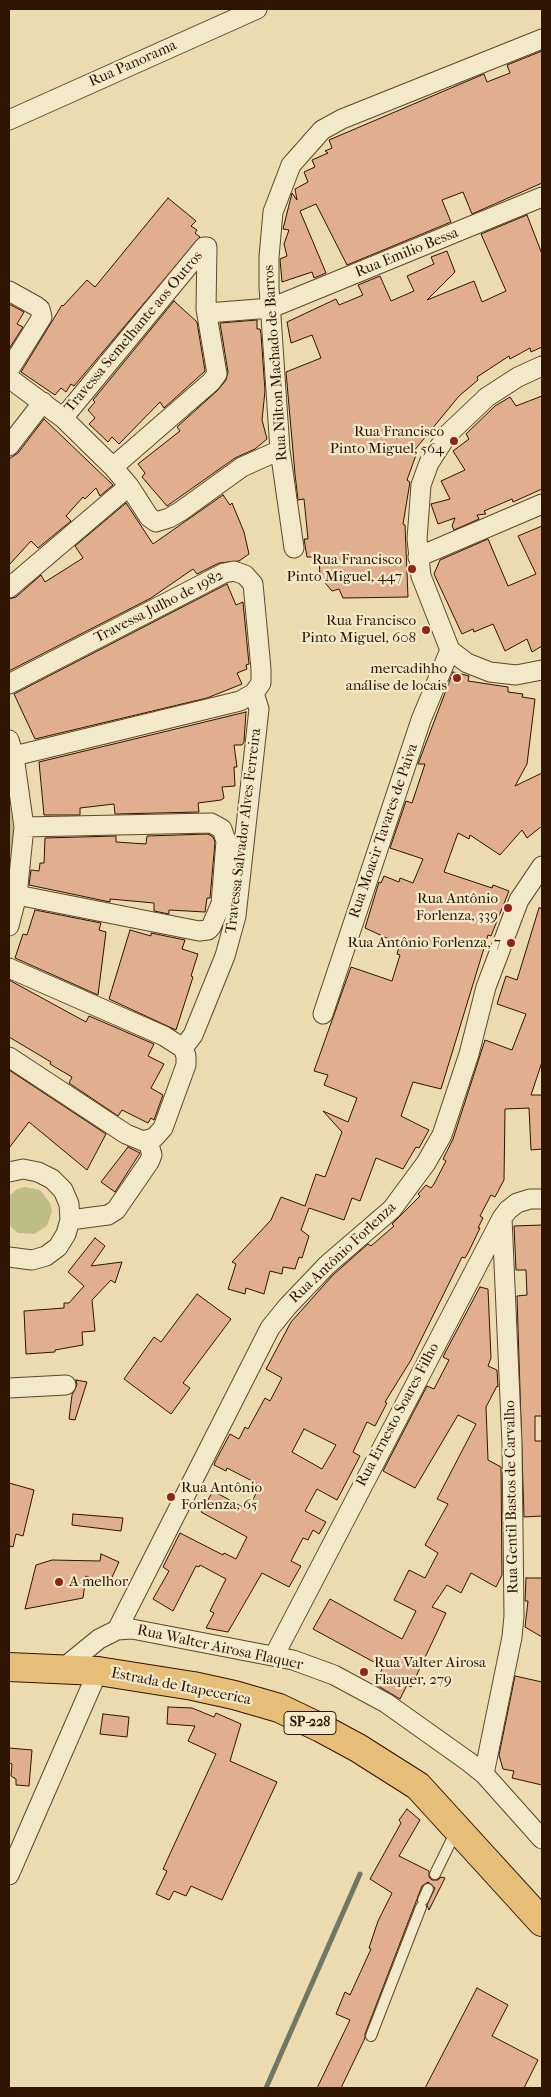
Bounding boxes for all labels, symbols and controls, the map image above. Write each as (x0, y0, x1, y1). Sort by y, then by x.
street label: Rua Panorama (86, 37, 180, 91)
street label: Rua Emilio Bessa (353, 224, 461, 282)
street label: Travessa Semelhante aos Outros (61, 248, 207, 416)
street label: Rua Nilton Machado de Barros (260, 264, 292, 462)
place label: Rua Francisco Pinto Miguel, 564 (330, 423, 444, 458)
marker: Rua Francisco Pinto Miguel, 564 (448, 435, 460, 447)
place label: Rua Francisco Pinto Miguel, 447 (287, 551, 402, 586)
marker: Rua Francisco Pinto Miguel, 447 (406, 563, 418, 575)
street label: Travessa Julho de 1982 (91, 567, 227, 647)
place label: Rua Francisco Pinto Miguel, 608 (301, 612, 416, 647)
marker: Rua Francisco Pinto Miguel, 608 (420, 624, 432, 636)
place label: mercadihho análise de locais (346, 660, 447, 695)
marker: mercadihho análise de locais (451, 672, 463, 684)
street label: Travessa Salvador Alves Ferreira (222, 727, 266, 935)
street label: Rua Moacir Tavares de Paiva (346, 741, 422, 921)
place label: Rua Antônio Forlenza, 339 (416, 890, 498, 925)
marker: Rua Antônio Forlenza, 339 (502, 902, 514, 914)
place label: Rua Antônio Forlenza, 7 (347, 934, 501, 952)
marker: Rua Antônio Forlenza, 7 (505, 937, 517, 949)
street label: Rua Antônio Forlenza (286, 1199, 400, 1307)
street label: Rua Ernesto Soares Filho (353, 1340, 443, 1490)
street label: Rua Gentil Bastos de Carvalho (501, 1400, 523, 1594)
place label: Rua Antônio Forlenza, 65 (181, 1479, 262, 1514)
marker: Rua Antônio Forlenza, 65 (165, 1491, 177, 1503)
place label: A melhor (69, 1573, 128, 1591)
marker: A melhor (53, 1576, 65, 1588)
street label: Rua Walter Airosa Flaquer (135, 1622, 305, 1674)
place label: Rua Valter Airosa Flaquer, 279 (374, 1654, 486, 1689)
street label: Estrada de Itapecerica (109, 1665, 253, 1709)
marker: Rua Valter Airosa Flaquer, 279 (358, 1666, 370, 1678)
road number: SP-228 (284, 1712, 336, 1735)

